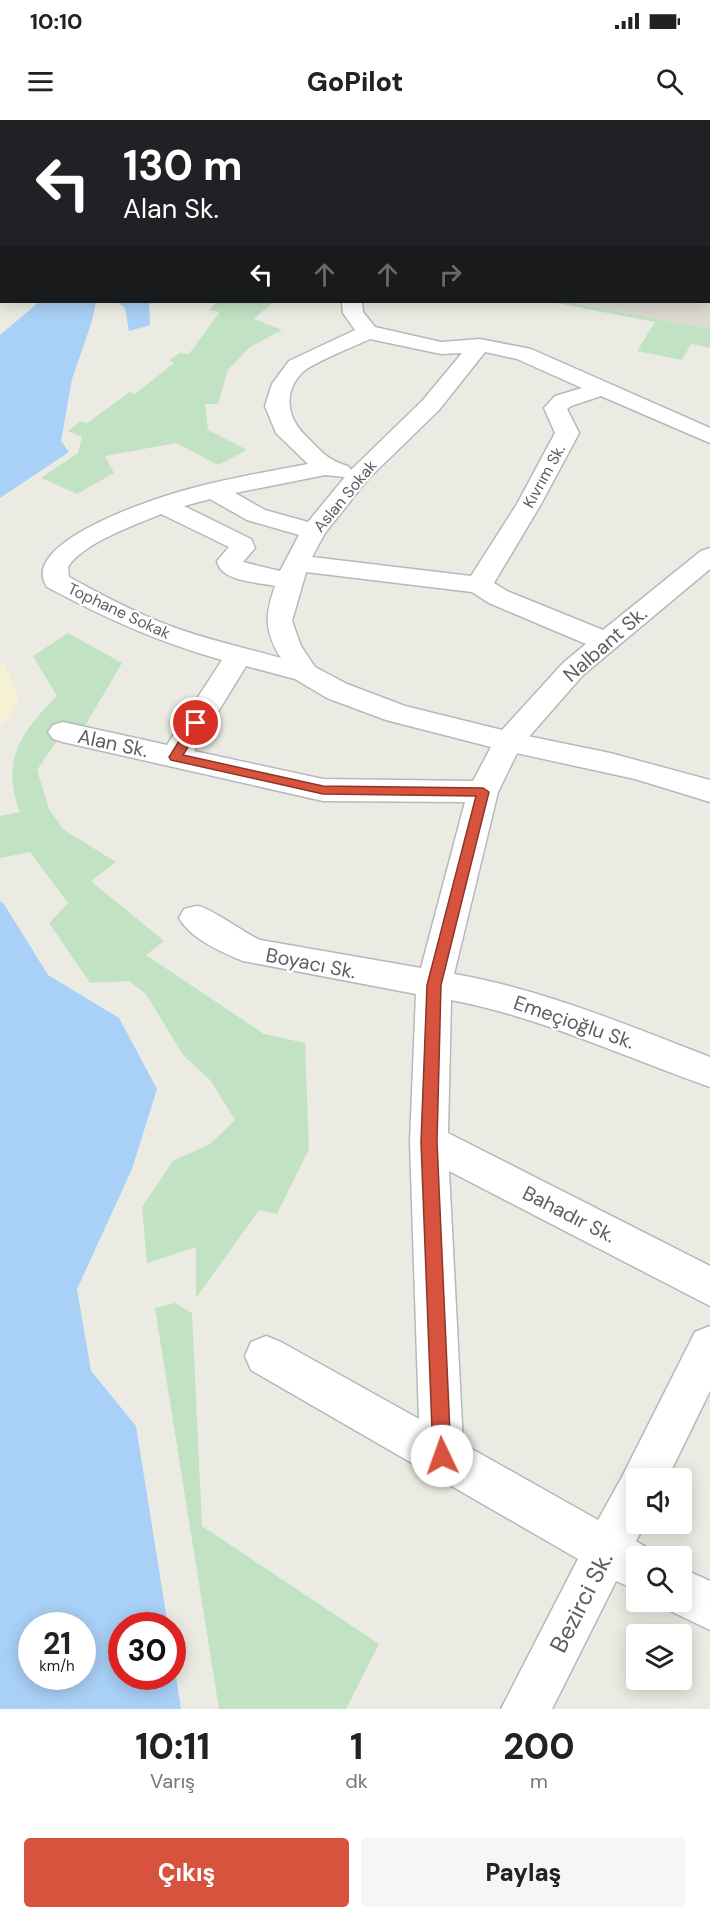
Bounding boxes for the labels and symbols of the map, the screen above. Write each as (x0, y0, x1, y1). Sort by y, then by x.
street label: Kıvrım Sk. (518, 440, 570, 512)
street label: Aslan Sokak (309, 456, 381, 536)
street label: Tophane Sokak (64, 578, 174, 644)
street label: Nalbant Sk. (558, 600, 652, 688)
pin (170, 697, 221, 748)
street label: Alan Sk. (76, 723, 150, 763)
street label: Boyacı Sk. (264, 942, 358, 984)
street label: Emeçioğlu Sk. (510, 989, 638, 1055)
street label: Bahadır Sk. (518, 1180, 620, 1248)
position arrow (410, 1424, 474, 1488)
street label: Bezirci Sk. (542, 1546, 620, 1658)
speed limit sign: 30 (108, 1612, 186, 1690)

